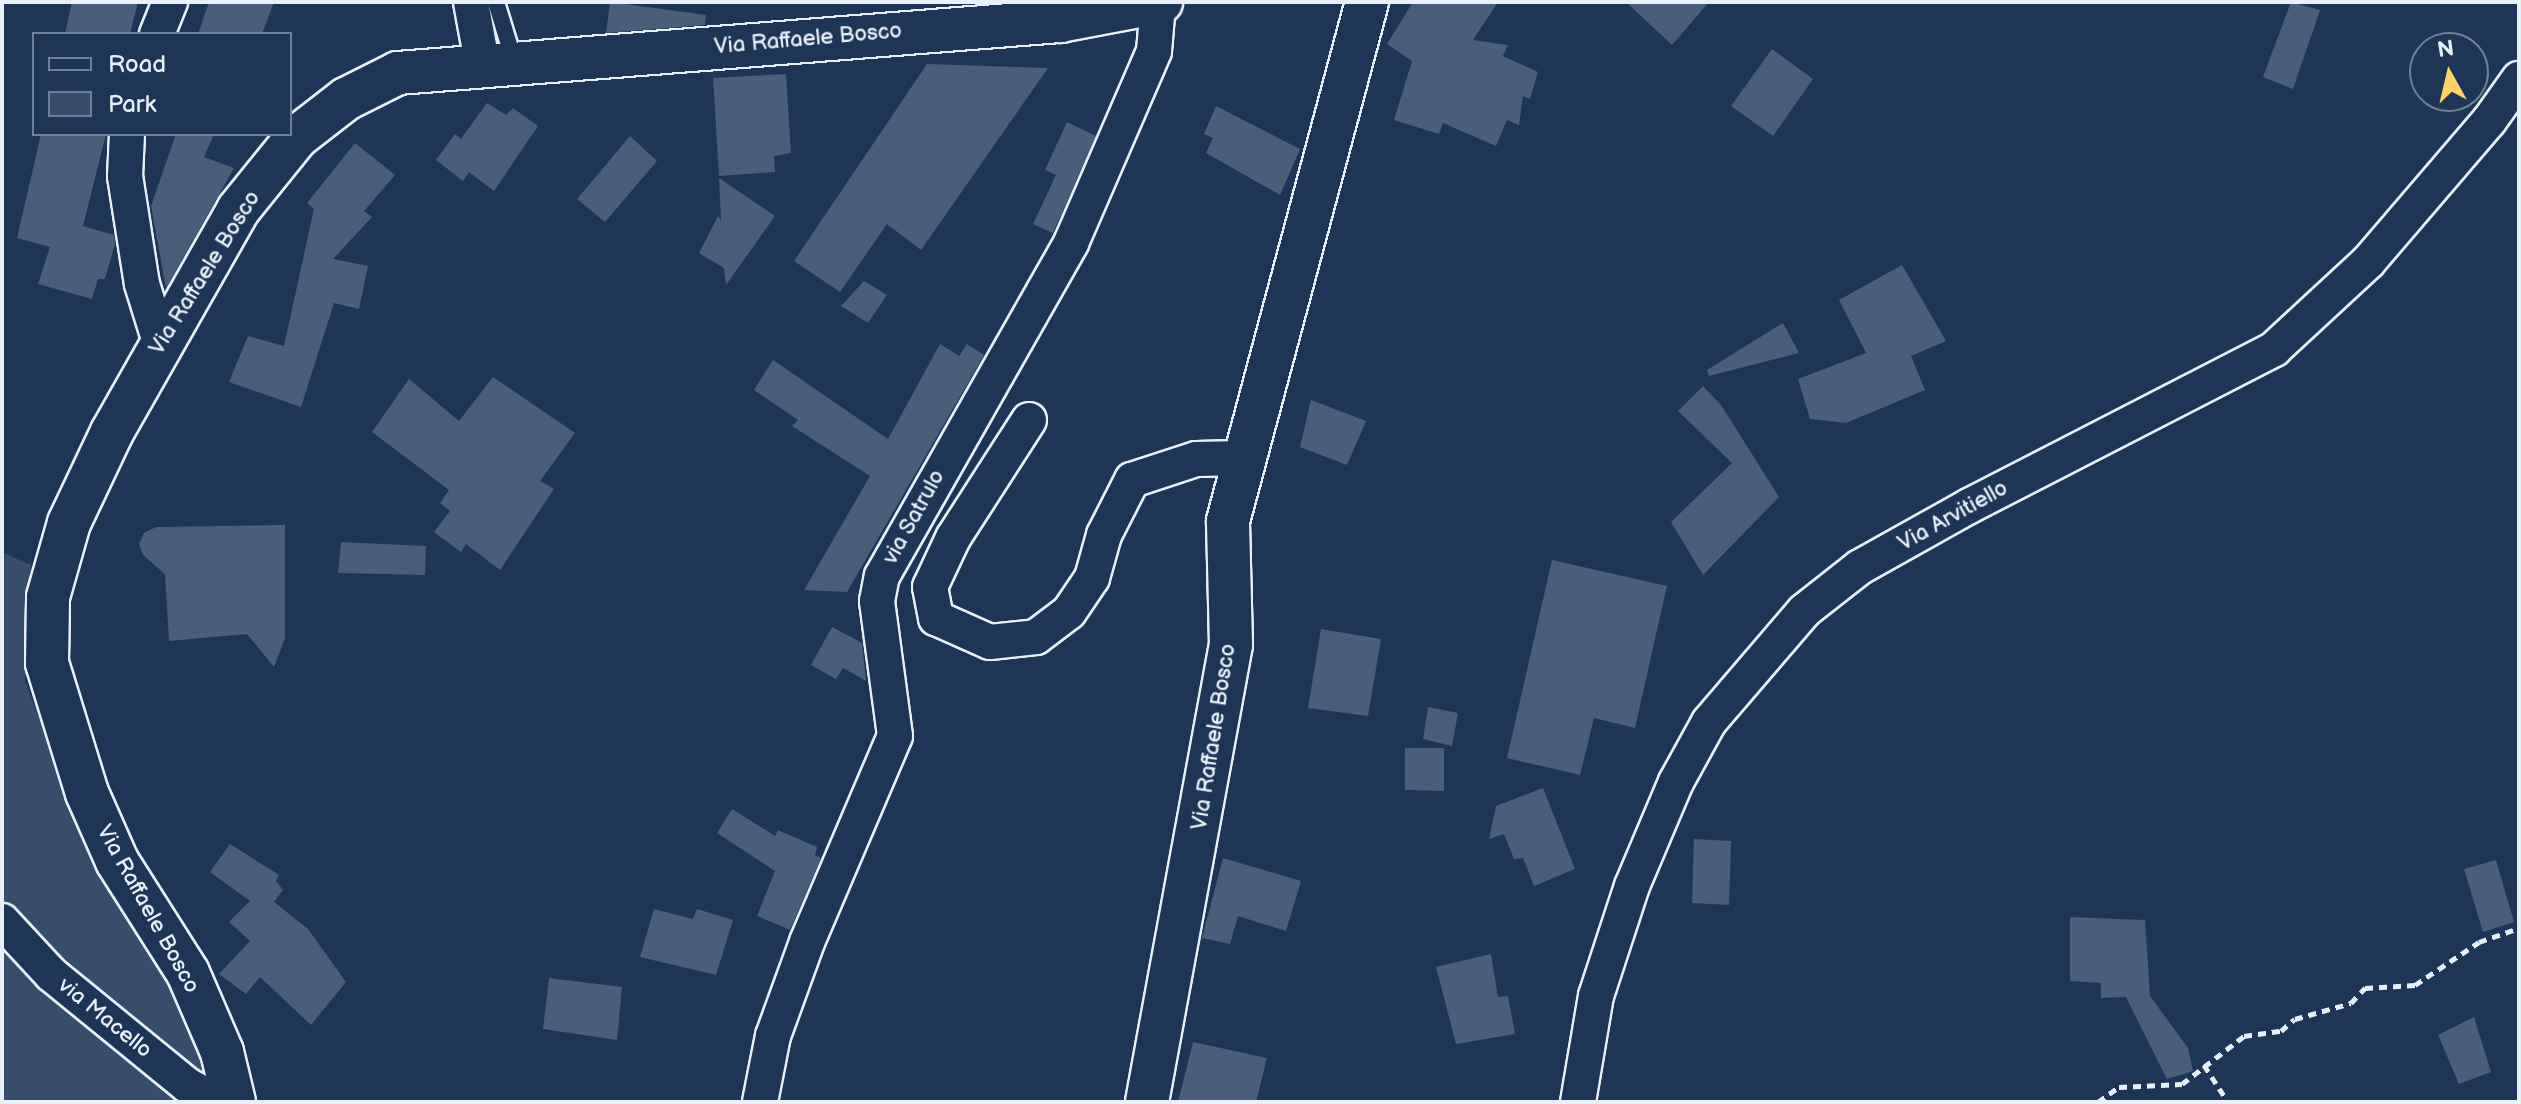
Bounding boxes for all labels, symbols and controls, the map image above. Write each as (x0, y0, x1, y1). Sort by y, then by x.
street label: Via Raffaele Bosco (713, 18, 903, 60)
legend (32, 32, 292, 136)
north arrow (2409, 32, 2489, 112)
text: N (2436, 35, 2456, 64)
text: Road (108, 50, 166, 79)
text: Park (108, 90, 156, 119)
street label: Via Raffaele Bosco (144, 186, 266, 360)
street label: via Satrulo (877, 465, 951, 569)
street label: Via Arvitiello (1894, 475, 2012, 557)
street label: Via Raffaele Bosco (1186, 642, 1242, 832)
street label: Via Raffaele Bosco (91, 820, 205, 998)
street label: via Macello (53, 972, 157, 1064)

